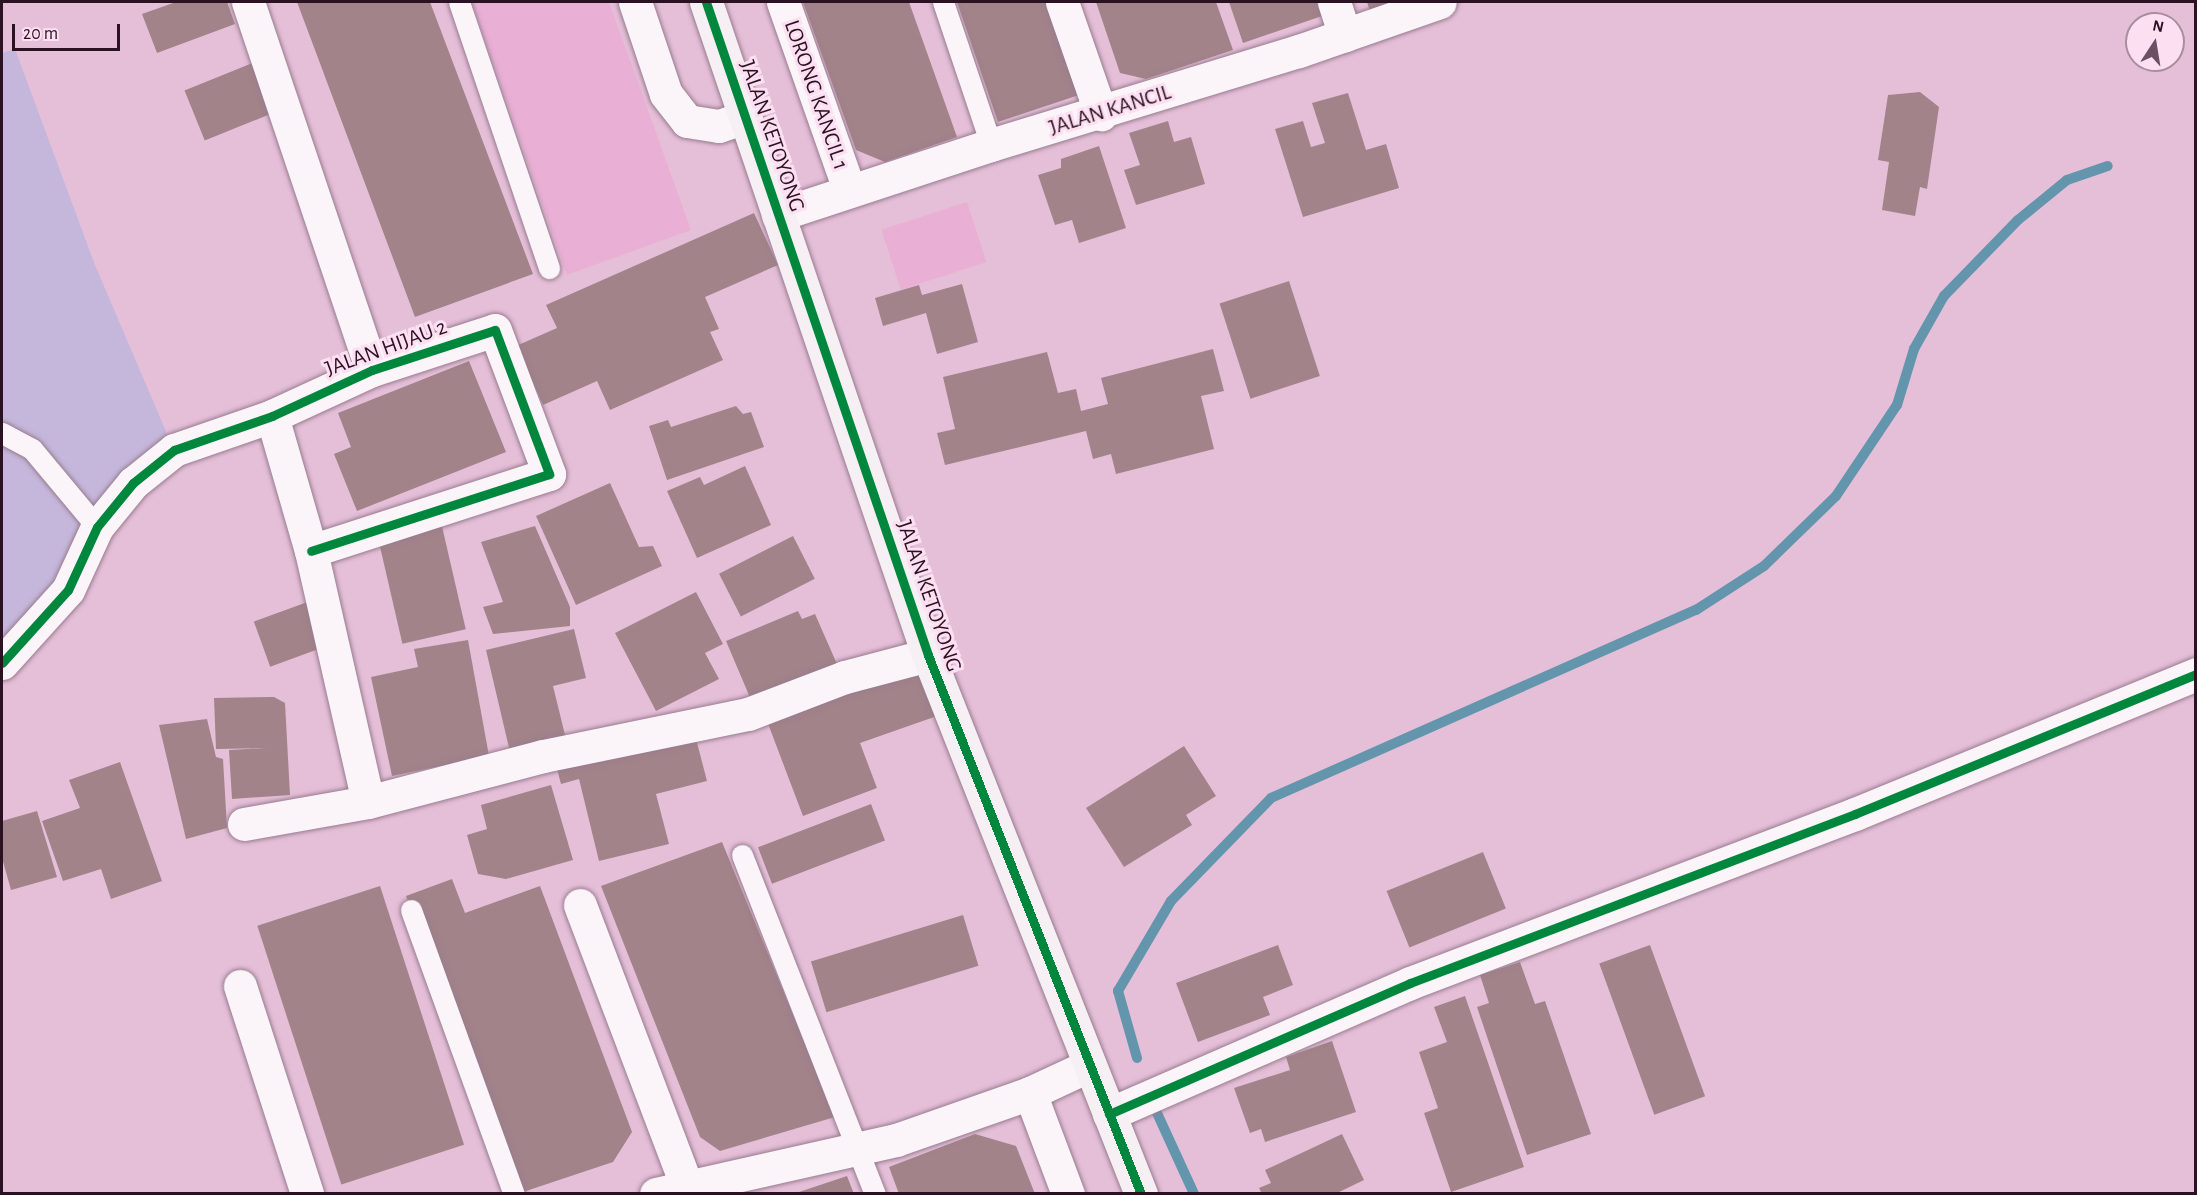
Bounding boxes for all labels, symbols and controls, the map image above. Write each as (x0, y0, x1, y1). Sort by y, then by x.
scale bar (15, 12, 123, 50)
north arrow (2125, 12, 2185, 72)
street label: LORONG KANCIL 1 (778, 17, 854, 173)
text: N (2151, 17, 2165, 35)
text: 20 m (23, 25, 58, 43)
street label: JALAN KETOYONG (734, 57, 810, 215)
street label: JALAN KANCIL (1046, 79, 1174, 141)
street label: JALAN HIJAU 2 (322, 314, 450, 382)
street label: JALAN KETOYONG (891, 517, 967, 675)

